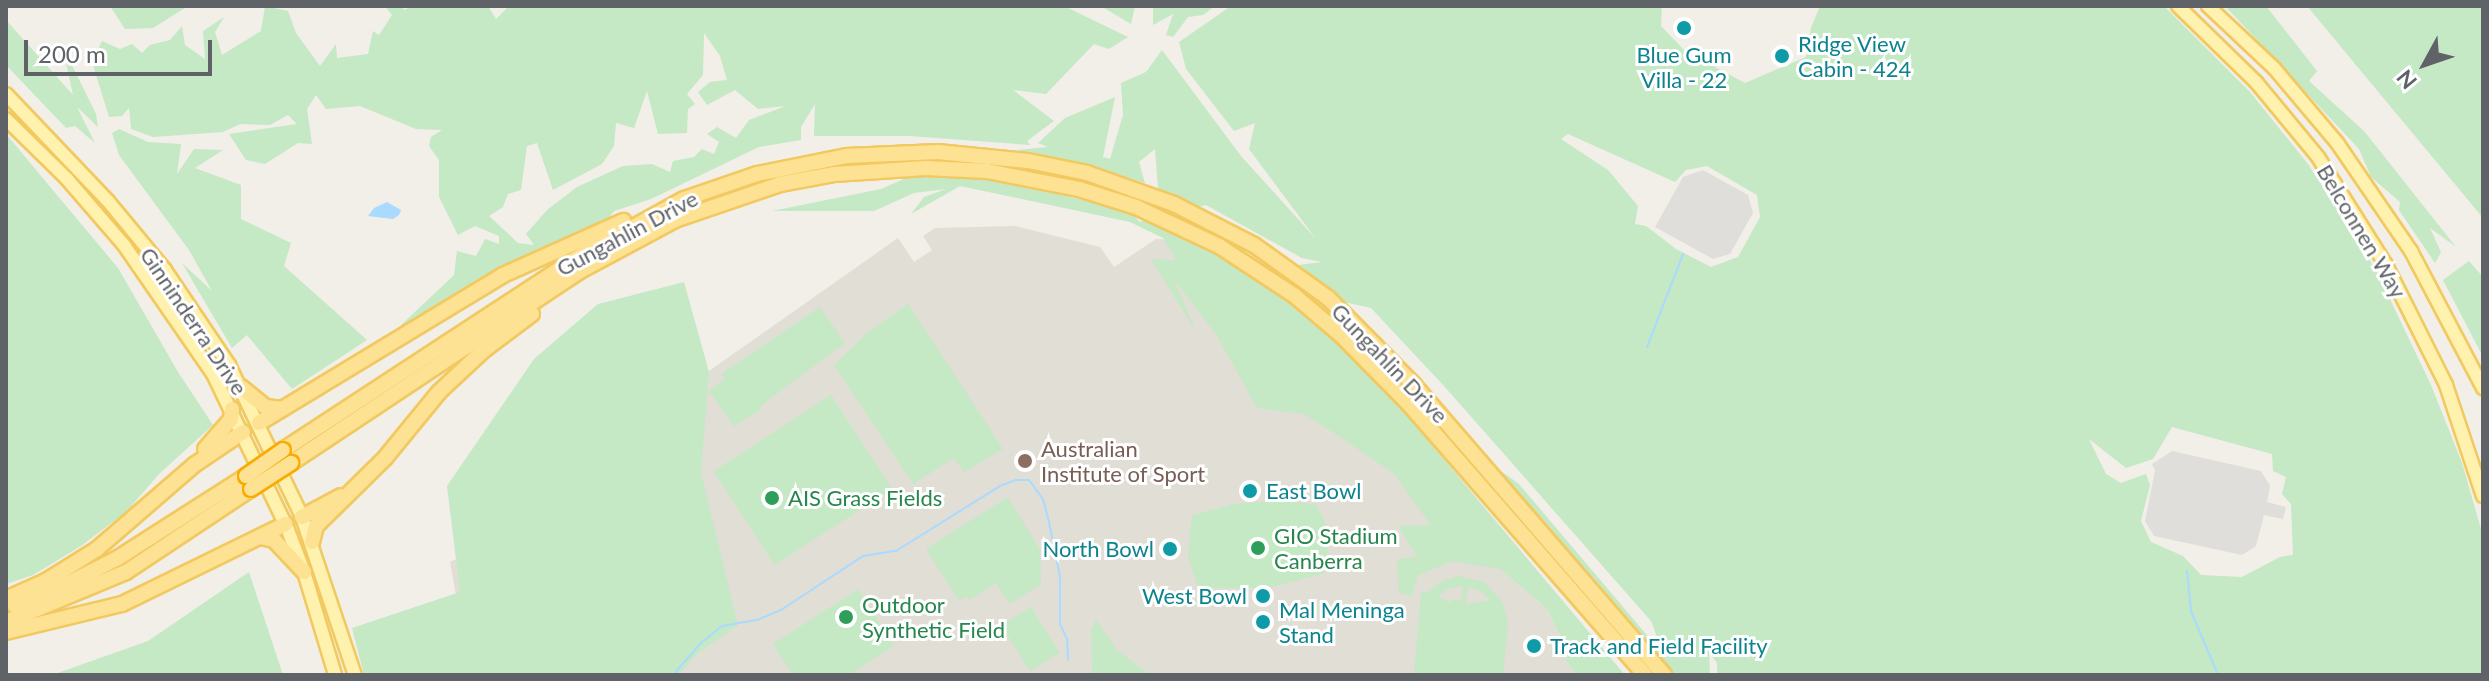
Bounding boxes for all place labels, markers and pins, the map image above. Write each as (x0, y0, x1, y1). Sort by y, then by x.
marker: Blue Gum Villa - 22 (1675, 19, 1693, 37)
place label: Ridge View Cabin - 424 (1798, 30, 1911, 82)
place label: Blue Gum Villa - 22 (1637, 41, 1731, 92)
marker: Ridge View Cabin - 424 (1773, 47, 1791, 65)
place label: Australian Institute of Sport (1041, 435, 1206, 486)
marker: Australian Institute of Sport (1016, 452, 1034, 470)
place label: East Bowl (1266, 478, 1361, 504)
marker: East Bowl (1241, 482, 1259, 500)
place label: AIS Grass Fields (788, 485, 942, 511)
marker: AIS Grass Fields (763, 489, 781, 507)
place label: GIO Stadium Canberra (1274, 522, 1398, 574)
place label: North Bowl (1042, 536, 1154, 562)
marker: GIO Stadium Canberra (1249, 539, 1267, 557)
marker: North Bowl (1161, 540, 1179, 558)
place label: West Bowl (1142, 583, 1247, 609)
marker: West Bowl (1254, 587, 1272, 605)
place label: Outdoor Synthetic Field (862, 591, 1005, 642)
place label: Mal Meninga Stand (1279, 596, 1405, 648)
marker: Outdoor Synthetic Field (837, 608, 855, 626)
marker: Mal Meninga Stand (1254, 613, 1272, 631)
place label: Track and Field Facility (1550, 633, 1768, 659)
marker: Track and Field Facility (1525, 637, 1543, 655)

